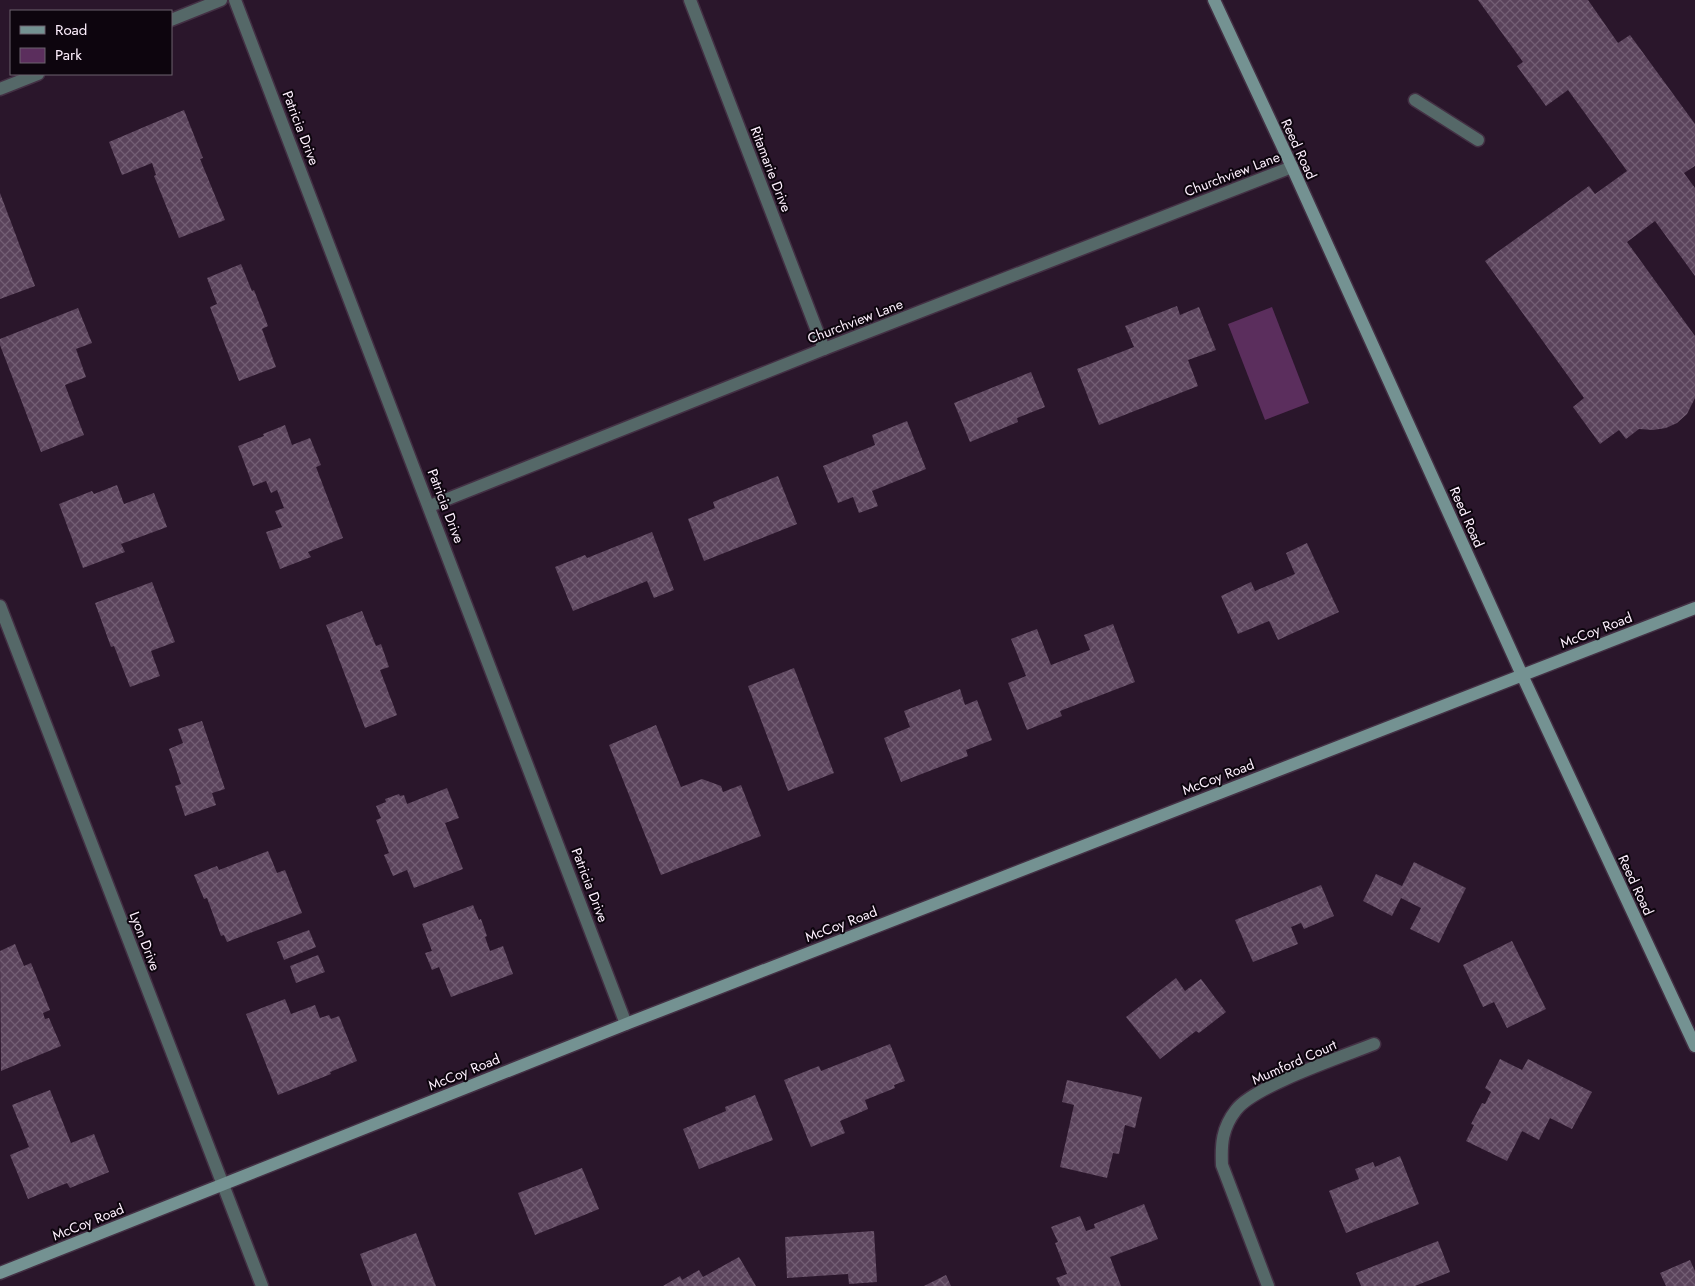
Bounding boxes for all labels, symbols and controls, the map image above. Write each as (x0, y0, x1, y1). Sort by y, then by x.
legend (10, 10, 172, 75)
text: Road (55, 19, 87, 41)
text: Park (55, 44, 82, 66)
street label: Patricia Drive (278, 88, 324, 168)
street label: Reed Road (1276, 115, 1322, 183)
street label: Ritamarie Drive (746, 123, 796, 215)
street label: Churchview Lane (1181, 147, 1283, 201)
street label: Churchview Lane (804, 294, 906, 348)
street label: Patricia Drive (423, 466, 469, 546)
street label: Reed Road (1445, 483, 1489, 551)
street label: McCoy Road (1557, 607, 1635, 653)
street label: McCoy Road (1179, 754, 1257, 800)
street label: Patricia Drive (567, 845, 613, 925)
street label: Reed Road (1613, 851, 1659, 919)
street label: McCoy Road (802, 901, 880, 947)
street label: Lyon Drive (125, 909, 165, 973)
street label: Mumford Court (1248, 1034, 1340, 1090)
street label: McCoy Road (425, 1049, 503, 1095)
street label: McCoy Road (49, 1199, 127, 1245)

